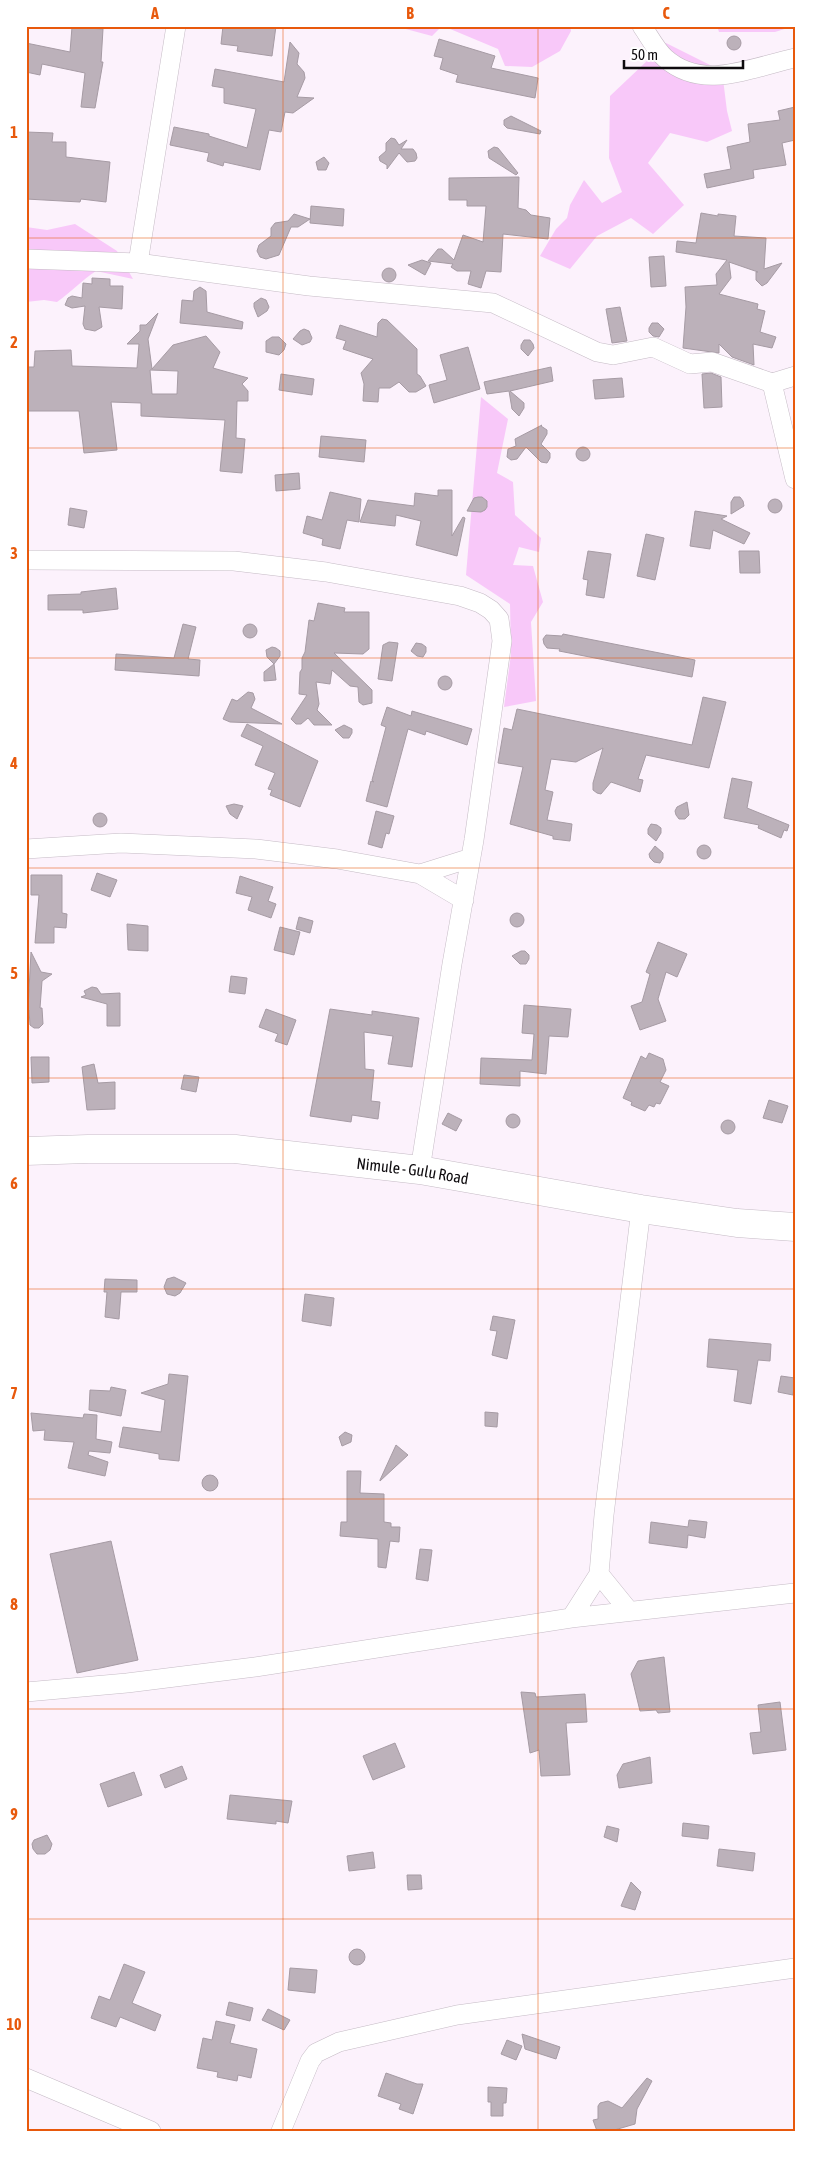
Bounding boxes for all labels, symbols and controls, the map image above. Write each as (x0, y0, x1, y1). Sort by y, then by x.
text: A (150, 4, 159, 22)
text: B (406, 4, 414, 22)
text: C (662, 4, 670, 22)
scale bar (624, 38, 742, 70)
text: 50 m (631, 46, 658, 63)
text: 1 (10, 123, 18, 141)
text: 2 (10, 333, 18, 351)
text: 3 (10, 544, 18, 562)
text: 4 (9, 754, 18, 772)
text: 5 (10, 964, 18, 982)
street label: Nimule - Gulu Road (356, 1154, 470, 1187)
text: 6 (10, 1174, 18, 1192)
text: 7 (10, 1384, 18, 1402)
text: 8 (10, 1595, 18, 1613)
text: 9 (10, 1805, 18, 1823)
text: 10 (6, 2015, 22, 2033)

